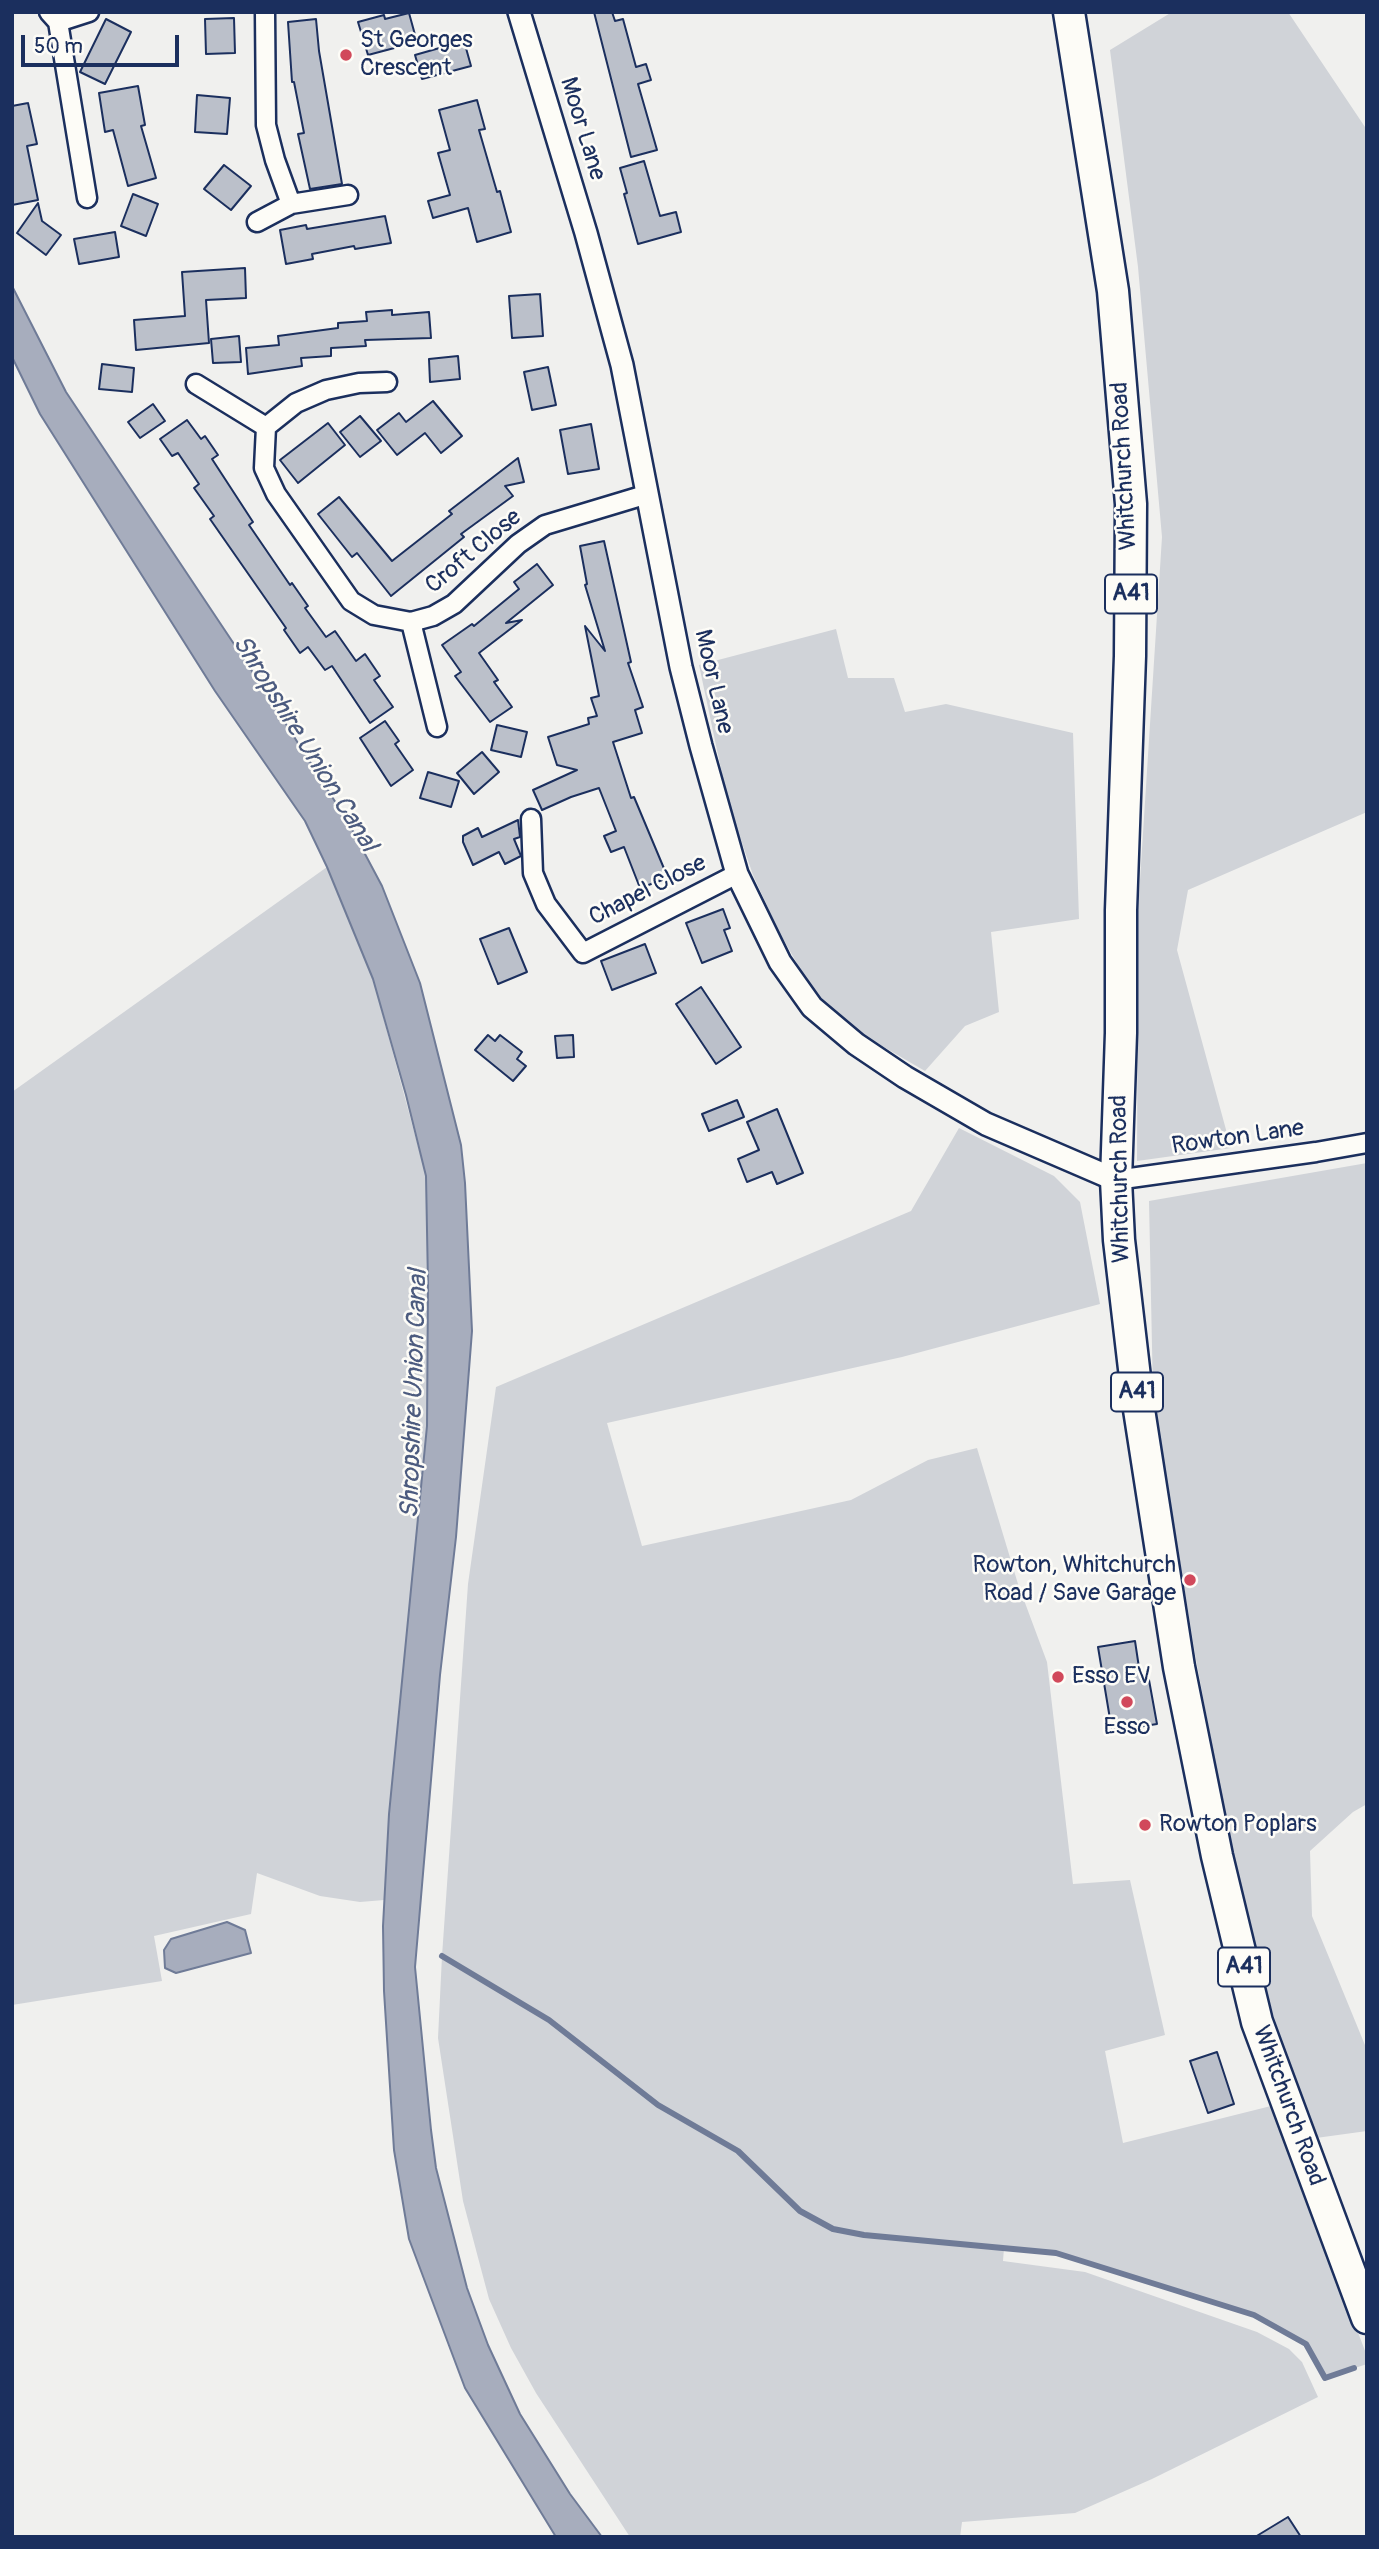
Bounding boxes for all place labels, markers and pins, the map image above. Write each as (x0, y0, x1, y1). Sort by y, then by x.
place label: St Georges Crescent (360, 27, 473, 83)
marker: St Georges Crescent (338, 47, 354, 63)
place label: Rowton, Whitchurch Road / Save Garage (973, 1552, 1176, 1608)
marker: Rowton, Whitchurch Road / Save Garage (1182, 1572, 1198, 1588)
place label: Esso EV (1072, 1663, 1151, 1691)
marker: Esso EV (1050, 1669, 1066, 1685)
marker: Esso (1119, 1694, 1135, 1710)
place label: Esso (1104, 1714, 1150, 1742)
place label: Rowton Poplars (1159, 1811, 1317, 1839)
marker: Rowton Poplars (1137, 1817, 1153, 1833)

